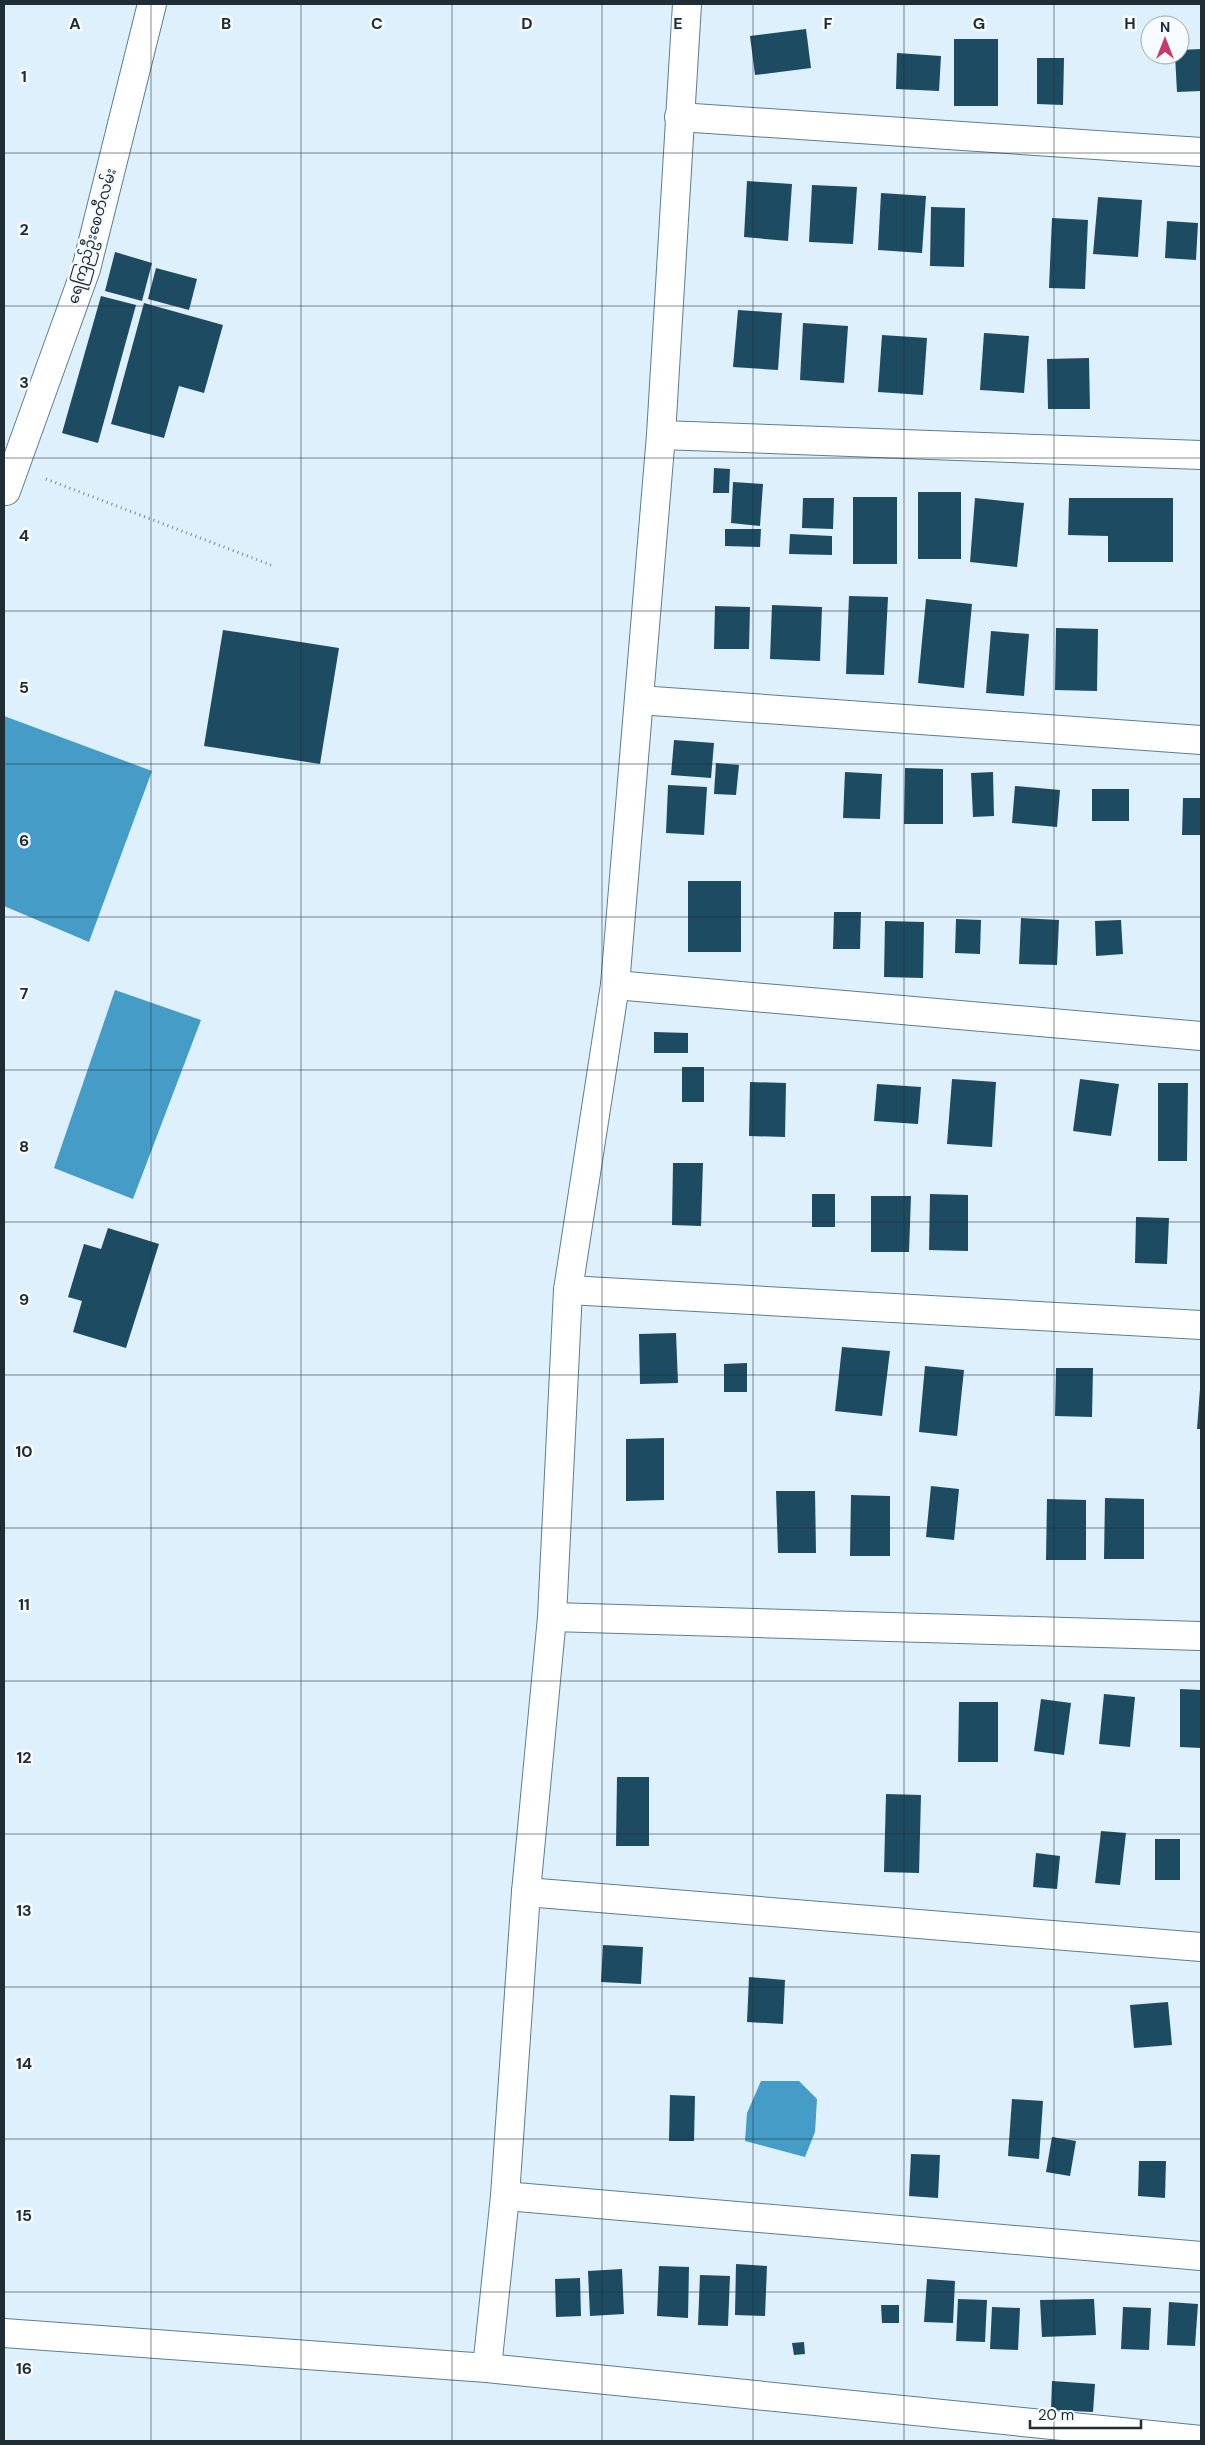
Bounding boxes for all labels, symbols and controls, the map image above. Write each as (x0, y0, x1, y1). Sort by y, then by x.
text: A (69, 13, 81, 34)
text: B (221, 13, 231, 34)
text: C (371, 13, 383, 34)
text: D (521, 13, 533, 34)
text: E (673, 13, 683, 34)
text: F (824, 13, 833, 34)
text: G (973, 13, 985, 34)
text: H (1124, 13, 1136, 34)
north arrow (1140, 15, 1190, 65)
text: N (1160, 18, 1170, 36)
text: 1 (21, 66, 27, 87)
street label: ရေကြည်ဦးစေတီလမ်း (63, 166, 123, 307)
text: 2 (19, 219, 29, 240)
text: 3 (19, 372, 29, 393)
text: 4 (19, 525, 29, 546)
text: 5 (19, 677, 29, 698)
text: 6 (19, 830, 29, 851)
text: 7 (20, 983, 29, 1004)
text: 8 (19, 1136, 29, 1157)
text: 9 (19, 1289, 29, 1310)
text: 10 (15, 1441, 33, 1462)
text: 11 (18, 1594, 30, 1615)
text: 12 (16, 1747, 32, 1768)
text: 13 (16, 1900, 32, 1921)
text: 14 (16, 2053, 32, 2074)
text: 15 (16, 2205, 32, 2226)
text: 16 (16, 2358, 32, 2379)
scale bar (1030, 2398, 1141, 2430)
text: 20 m (1038, 2405, 1074, 2425)

